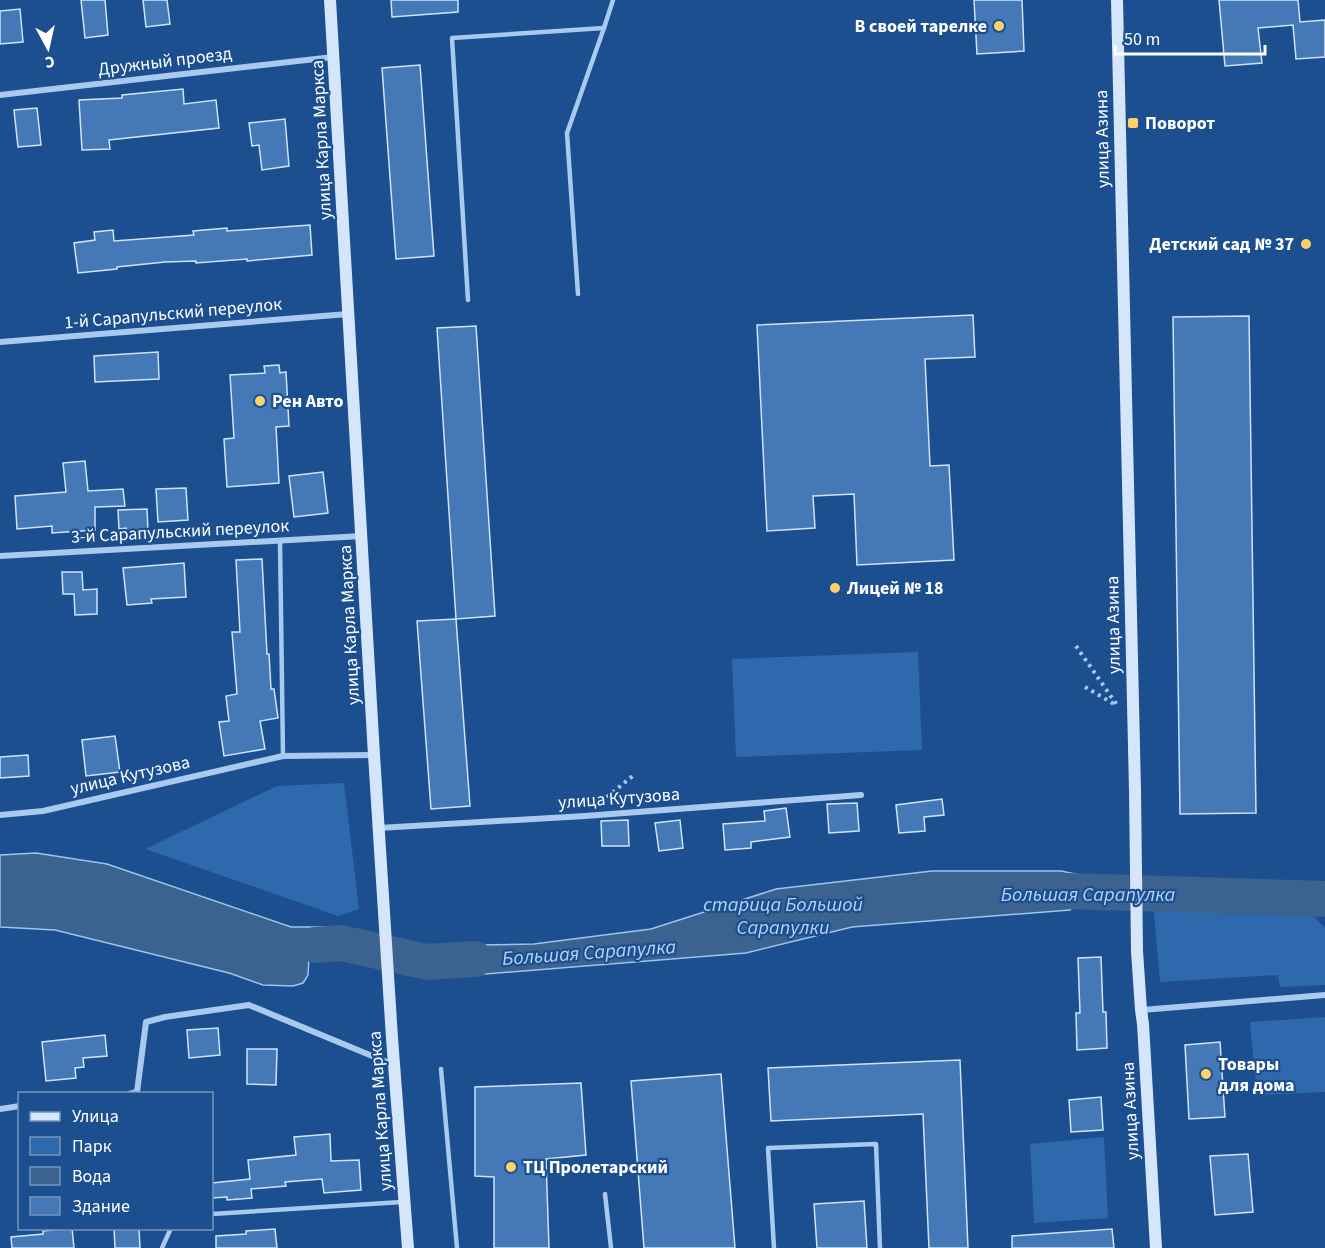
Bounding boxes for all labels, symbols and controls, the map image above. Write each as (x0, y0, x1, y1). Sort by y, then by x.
place label: В своей тарелке (855, 14, 987, 39)
north arrow (18, 18, 78, 78)
scale bar (1115, 18, 1265, 56)
marker: В своей тарелке (992, 19, 1006, 33)
text: 50 m (1124, 27, 1160, 52)
street label: Дружный проезд (97, 41, 234, 82)
text: С (44, 50, 56, 73)
street label: улица Карла Маркса (305, 59, 338, 221)
street label: улица Азина (1089, 90, 1116, 188)
place label: Поворот (1145, 111, 1215, 136)
marker: Поворот (1126, 116, 1140, 130)
place label: Детский сад № 37 (1149, 232, 1294, 257)
marker: Детский сад № 37 (1299, 237, 1313, 251)
street label: 1-й Сарапульский переулок (63, 292, 283, 335)
place label: Рен Авто (272, 389, 344, 414)
marker: Рен Авто (253, 394, 267, 408)
street label: 3-й Сарапульский переулок (70, 513, 290, 550)
street label: улица Карла Маркса (333, 544, 366, 706)
place label: Лицей № 18 (846, 576, 943, 601)
street label: улица Азина (1100, 576, 1127, 674)
marker: Лицей № 18 (828, 581, 842, 595)
street label: улица Кутузова (68, 750, 192, 801)
street label: улица Кутузова (557, 782, 681, 815)
water label: Большая Сарапулка (1001, 881, 1175, 909)
water label: старица Большой Сарапулки (703, 891, 863, 942)
water label: Большая Сарапулка (501, 933, 677, 973)
street label: улица Карла Маркса (362, 1030, 399, 1192)
place label: Товары для дома (1218, 1052, 1295, 1098)
street label: улица Азина (1115, 1061, 1146, 1161)
marker: Товары для дома (1199, 1067, 1213, 1081)
legend (18, 1092, 213, 1230)
text: Улица (72, 1104, 119, 1129)
text: Парк (72, 1134, 112, 1159)
place label: ТЦ Пролетарский (523, 1155, 668, 1180)
marker: ТЦ Пролетарский (504, 1160, 518, 1174)
text: Вода (72, 1164, 111, 1189)
text: Здание (72, 1194, 130, 1219)

